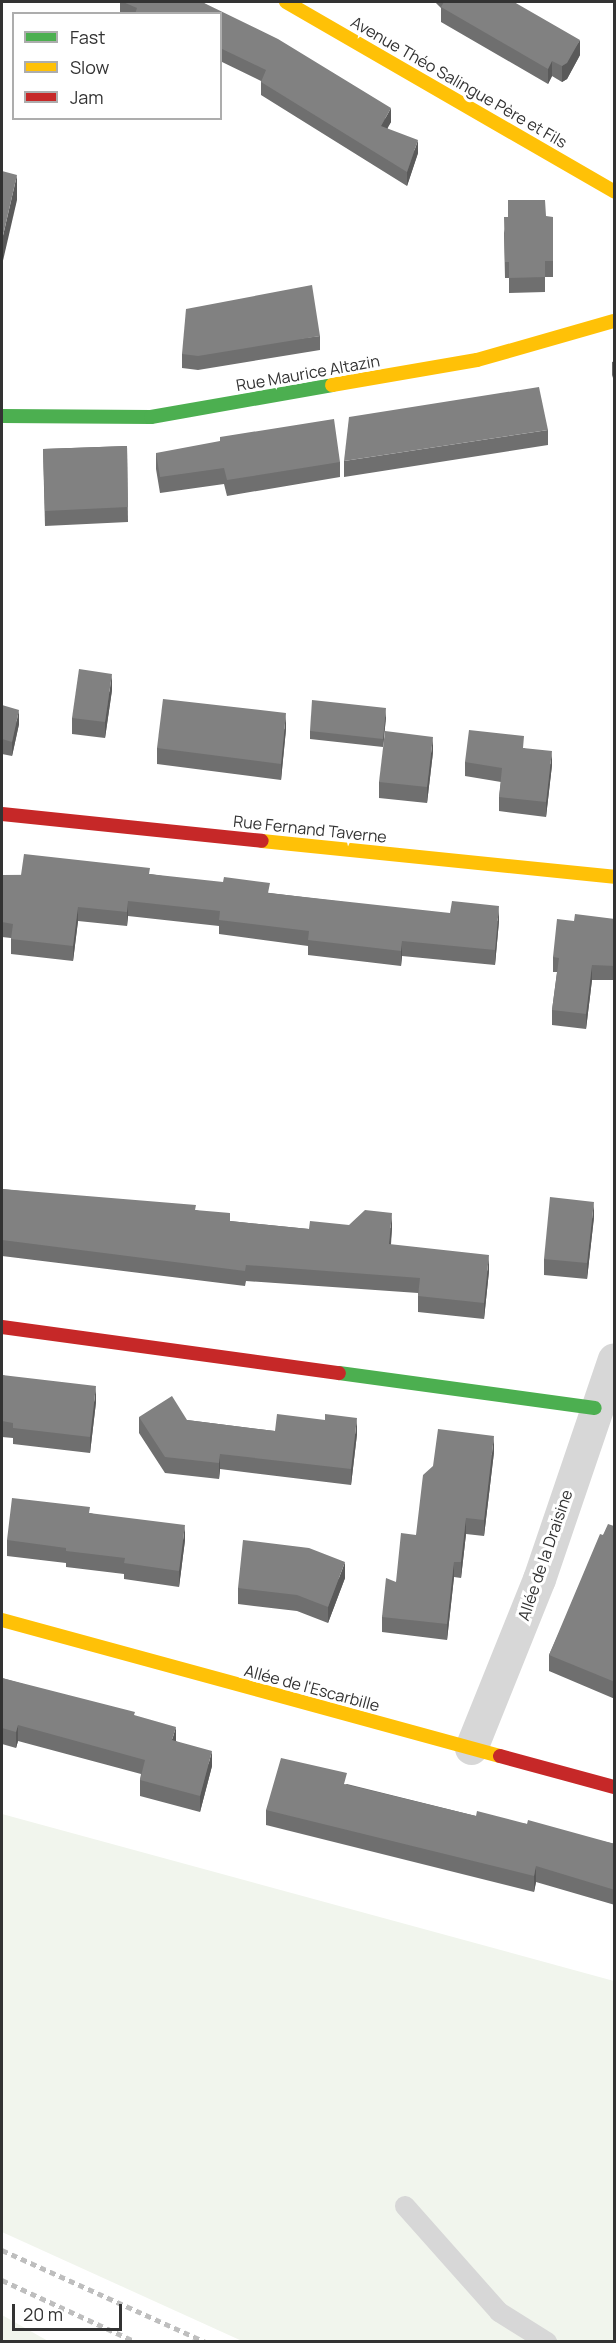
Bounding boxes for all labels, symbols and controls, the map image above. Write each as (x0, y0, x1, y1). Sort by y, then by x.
legend (12, 12, 222, 120)
street label: Avenue Théo Salingue Père et Fils (348, 12, 570, 152)
text: Fast (70, 25, 105, 49)
text: Slow (70, 55, 109, 79)
text: Jam (70, 85, 104, 109)
street label: Rue Maurice Altazin (235, 351, 381, 395)
street label: Rue Fernand Taverne (232, 811, 388, 847)
street label: Allée de la Draisine (514, 1487, 576, 1623)
street label: Allée de l'Escarbille (242, 1661, 382, 1715)
scale bar (15, 2292, 124, 2330)
text: 20 m (23, 2302, 63, 2326)

